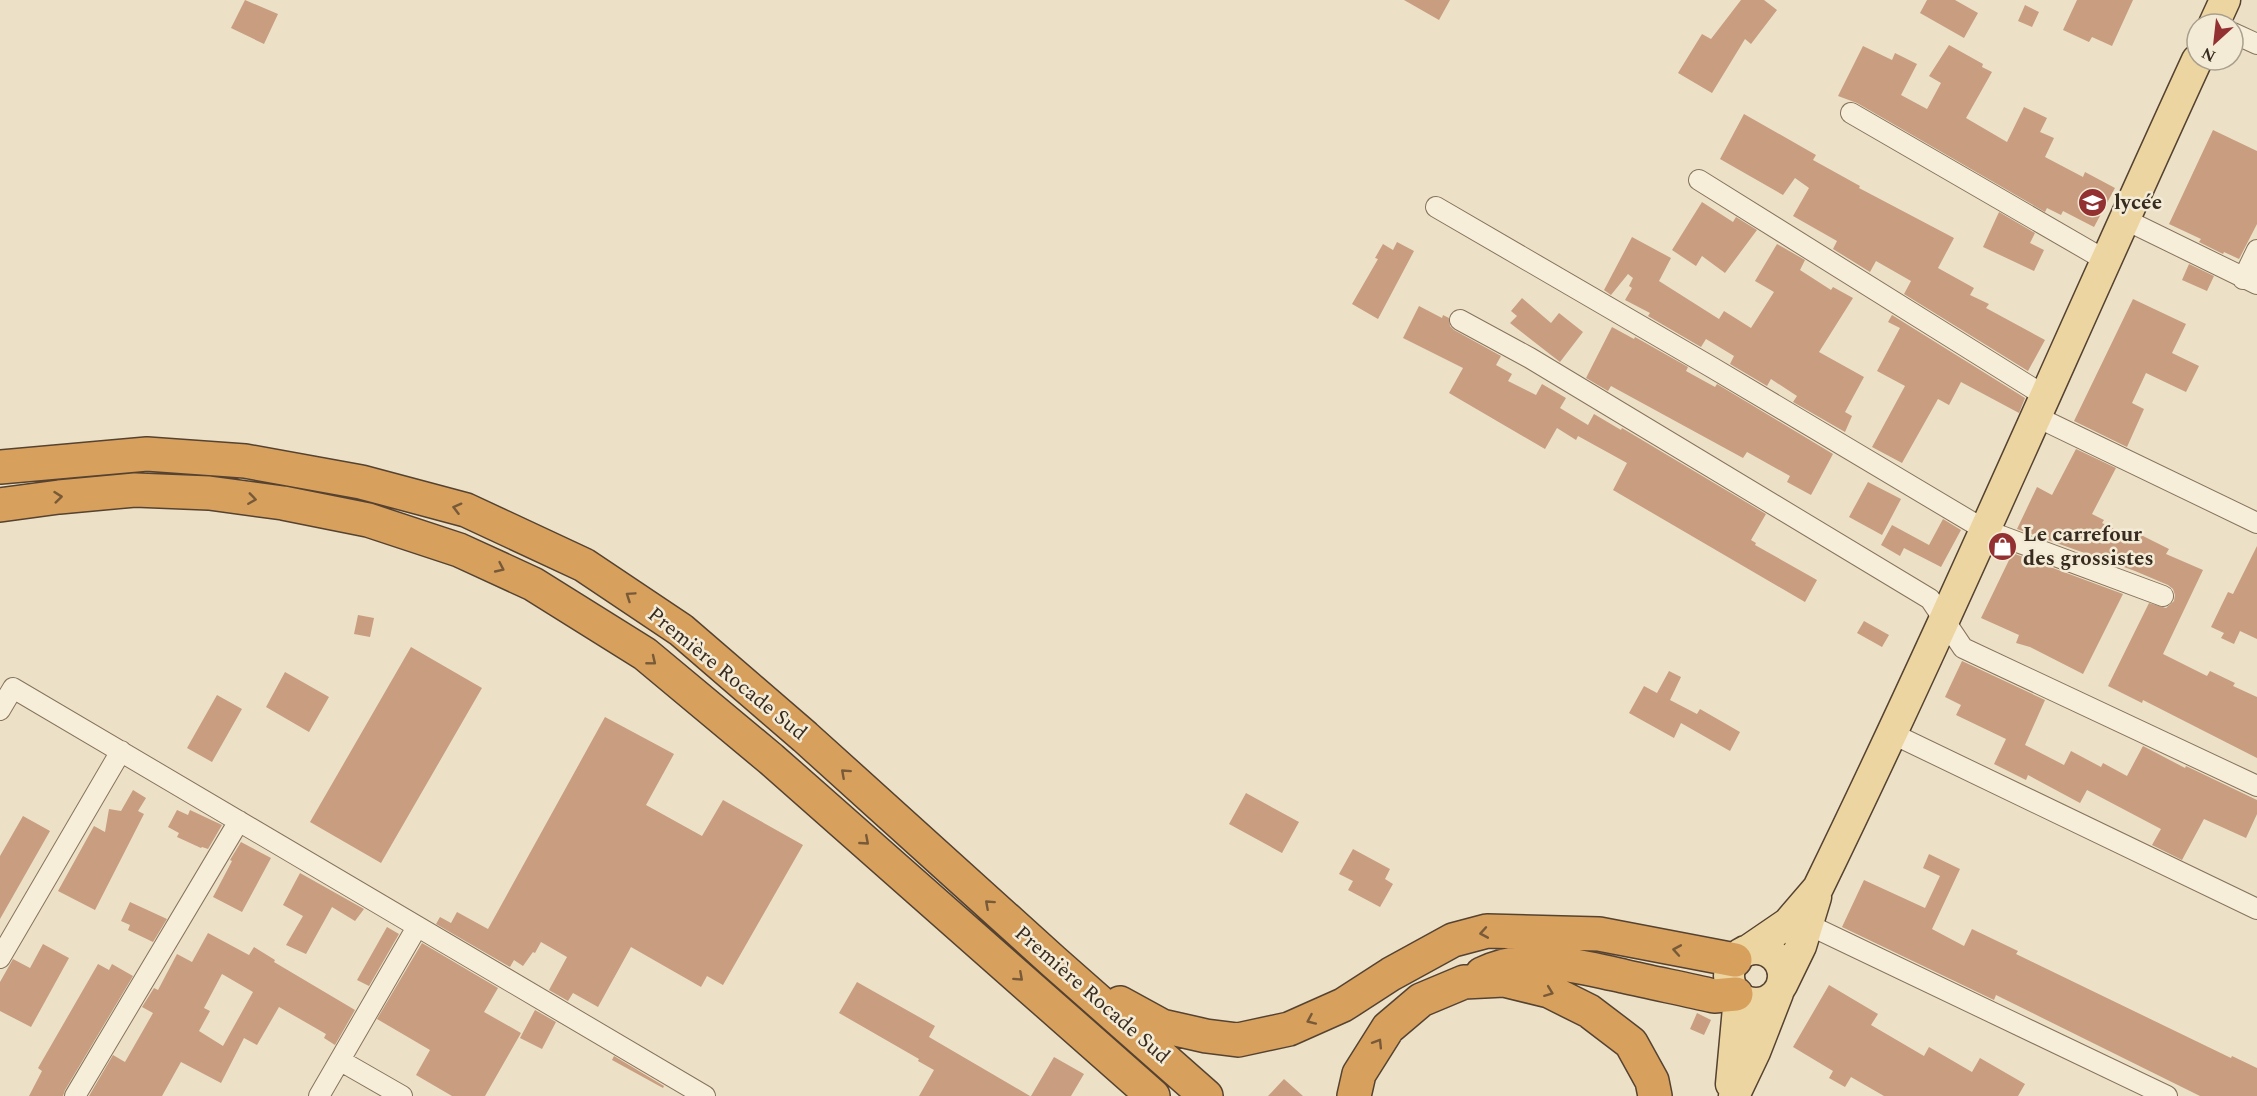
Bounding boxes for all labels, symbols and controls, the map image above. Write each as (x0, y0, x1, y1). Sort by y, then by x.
north arrow (2185, 12, 2245, 72)
text: N (2197, 41, 2220, 68)
school or university icon: lycée (2077, 187, 2109, 219)
place label: lycée (2114, 187, 2162, 219)
one-way arrow (53, 491, 63, 504)
one-way arrow (248, 493, 257, 505)
one-way arrow (452, 502, 462, 515)
place label: Le carrefour des grossistes (2023, 519, 2154, 575)
shop icon: Le carrefour des grossistes (1986, 531, 2018, 563)
one-way arrow (493, 561, 504, 573)
one-way arrow (626, 592, 637, 603)
street label: Première Rocade Sud (640, 599, 814, 749)
one-way arrow (645, 653, 656, 664)
one-way arrow (841, 769, 852, 780)
one-way arrow (858, 834, 869, 845)
one-way arrow (986, 900, 996, 911)
street label: Première Rocade Sud (1007, 918, 1177, 1072)
one-way arrow (1479, 926, 1489, 939)
one-way arrow (1672, 944, 1682, 956)
one-way arrow (1012, 970, 1022, 981)
one-way arrow (1543, 985, 1554, 997)
one-way arrow (1306, 1012, 1317, 1024)
one-way arrow (1370, 1039, 1381, 1050)

